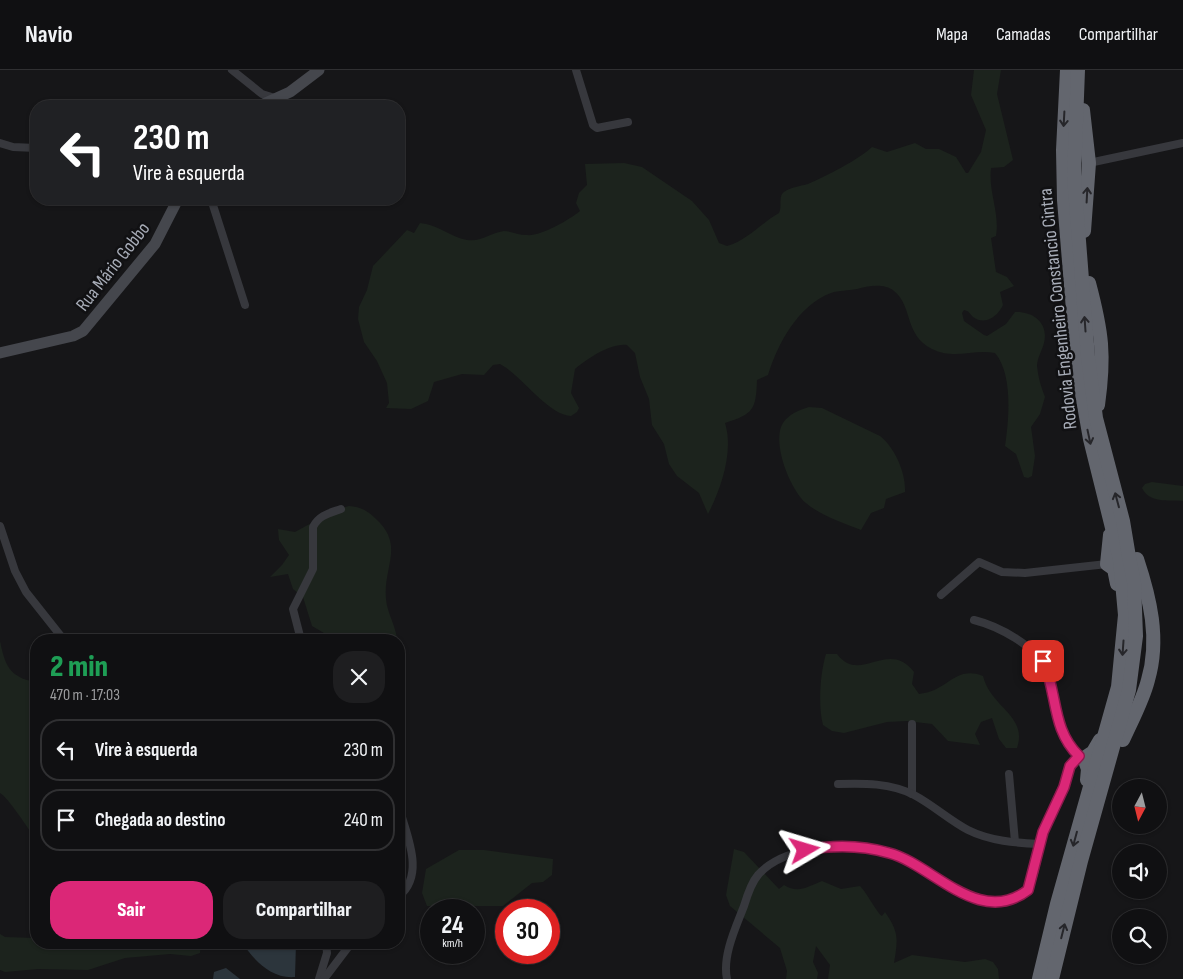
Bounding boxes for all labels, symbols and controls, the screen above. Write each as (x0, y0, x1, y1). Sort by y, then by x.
text: Navio (25, 20, 73, 49)
text: Mapa (936, 24, 968, 45)
text: Camadas (996, 24, 1051, 45)
text: Compartilhar (1079, 24, 1158, 45)
one-way arrow (1060, 110, 1069, 126)
text: 230 m (133, 117, 209, 160)
icon: left (50, 120, 115, 185)
text: Vire à esquerda (133, 160, 245, 187)
street label: Rodovia Engenheiro Constancio Cintra (1034, 187, 1083, 431)
one-way arrow (1083, 188, 1092, 204)
street label: Rua Mário Gobbo (71, 218, 155, 316)
one-way arrow (1081, 316, 1090, 332)
one-way arrow (1085, 429, 1094, 445)
one-way arrow (1112, 493, 1121, 509)
pin (1022, 640, 1064, 682)
one-way arrow (1119, 640, 1128, 656)
icon: arrive (1029, 647, 1057, 675)
text: 2 min (50, 649, 108, 685)
button: close (333, 651, 385, 703)
text: 470 m · 17:03 (50, 686, 120, 705)
icon: left (52, 736, 80, 764)
text: Vire à esquerda (95, 739, 197, 762)
text: 230 m (343, 739, 383, 762)
north arrow (1112, 779, 1168, 834)
map controls (1112, 779, 1167, 964)
icon: arrive (52, 806, 80, 834)
text: Chegada ao destino (95, 809, 225, 832)
text: 240 m (344, 809, 383, 832)
position arrow (778, 823, 830, 875)
one-way arrow (1070, 830, 1079, 846)
button: sound (1112, 844, 1167, 899)
button: Sair (50, 881, 213, 939)
button: Compartilhar (223, 881, 385, 939)
speed limit sign: 30 (495, 899, 560, 964)
button: search (1112, 909, 1167, 964)
text: 24 (441, 910, 464, 941)
one-way arrow (1059, 924, 1068, 940)
text: km/h (442, 936, 463, 951)

